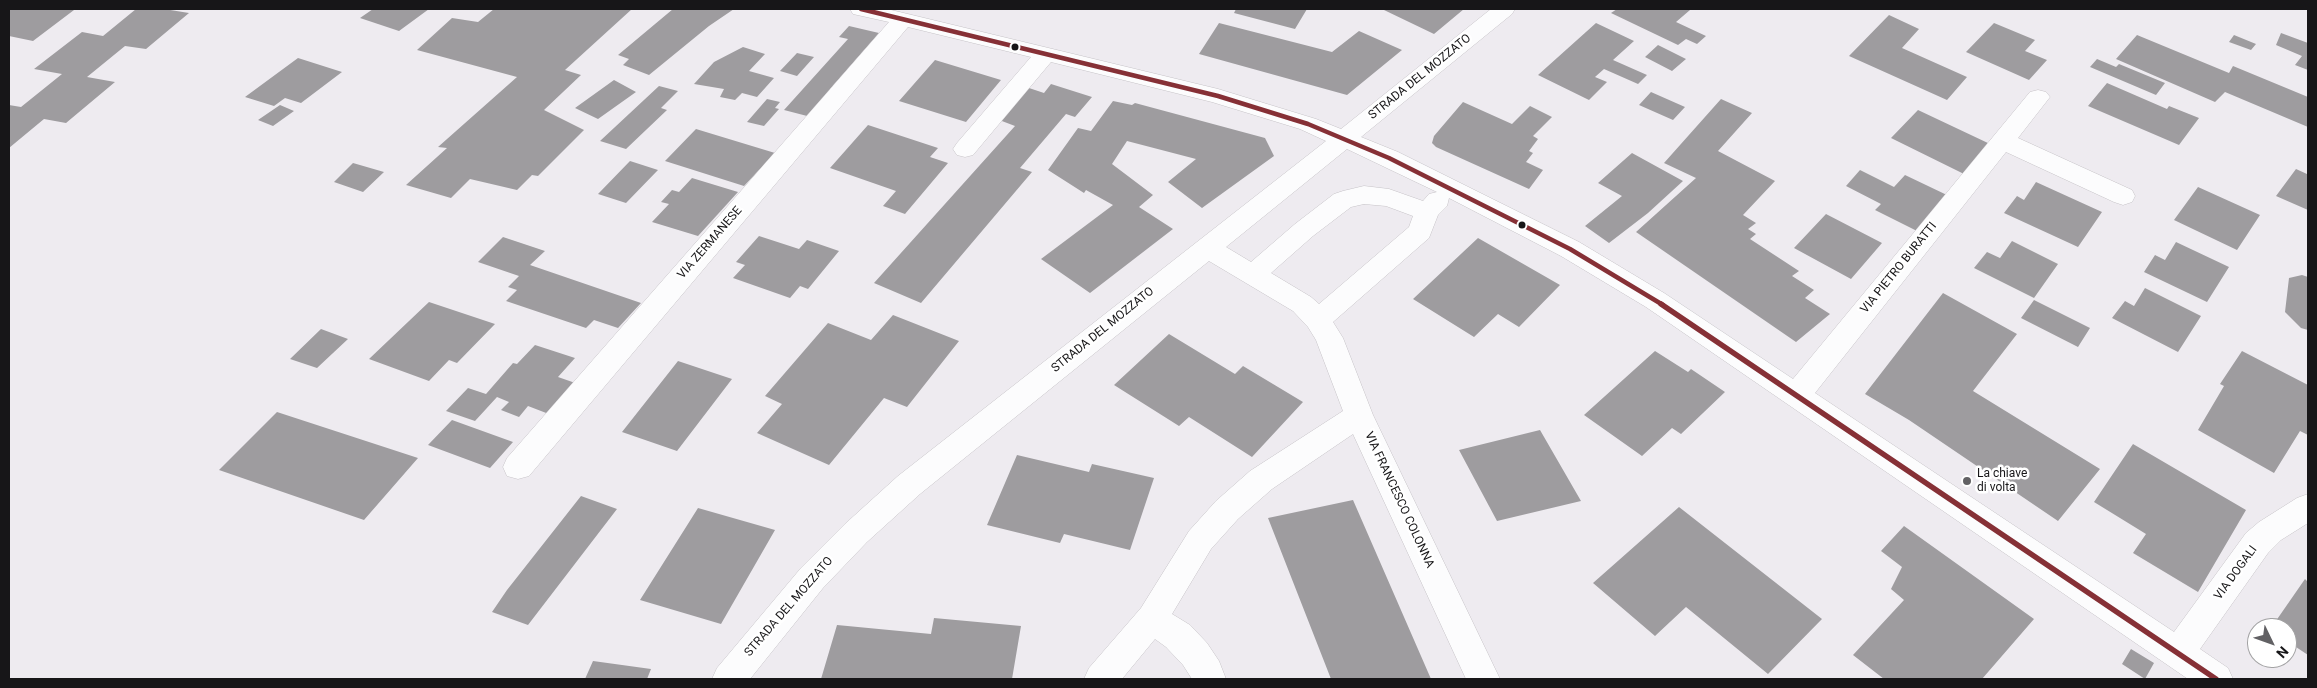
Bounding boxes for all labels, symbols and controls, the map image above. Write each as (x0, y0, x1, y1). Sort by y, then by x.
street label: STRADA DEL MOZZATO (1366, 31, 1474, 123)
unlabelled marker (1010, 42, 1020, 52)
street label: VIA ZERMANESE (675, 204, 745, 282)
unlabelled marker (1517, 220, 1527, 230)
street label: VIA PIETRO BURATTI (1858, 220, 1940, 316)
street label: STRADA DEL MOZZATO (1049, 284, 1157, 376)
street label: VIA FRANCESCO COLONNA (1361, 430, 1437, 570)
place label: La chiave di volta (1977, 467, 2027, 495)
marker: La chiave di volta (1961, 475, 1973, 487)
street label: VIA DOGALI (2211, 543, 2261, 603)
street label: STRADA DEL MOZZATO (742, 554, 836, 660)
north arrow (2247, 618, 2297, 668)
text: N (2273, 643, 2292, 661)

